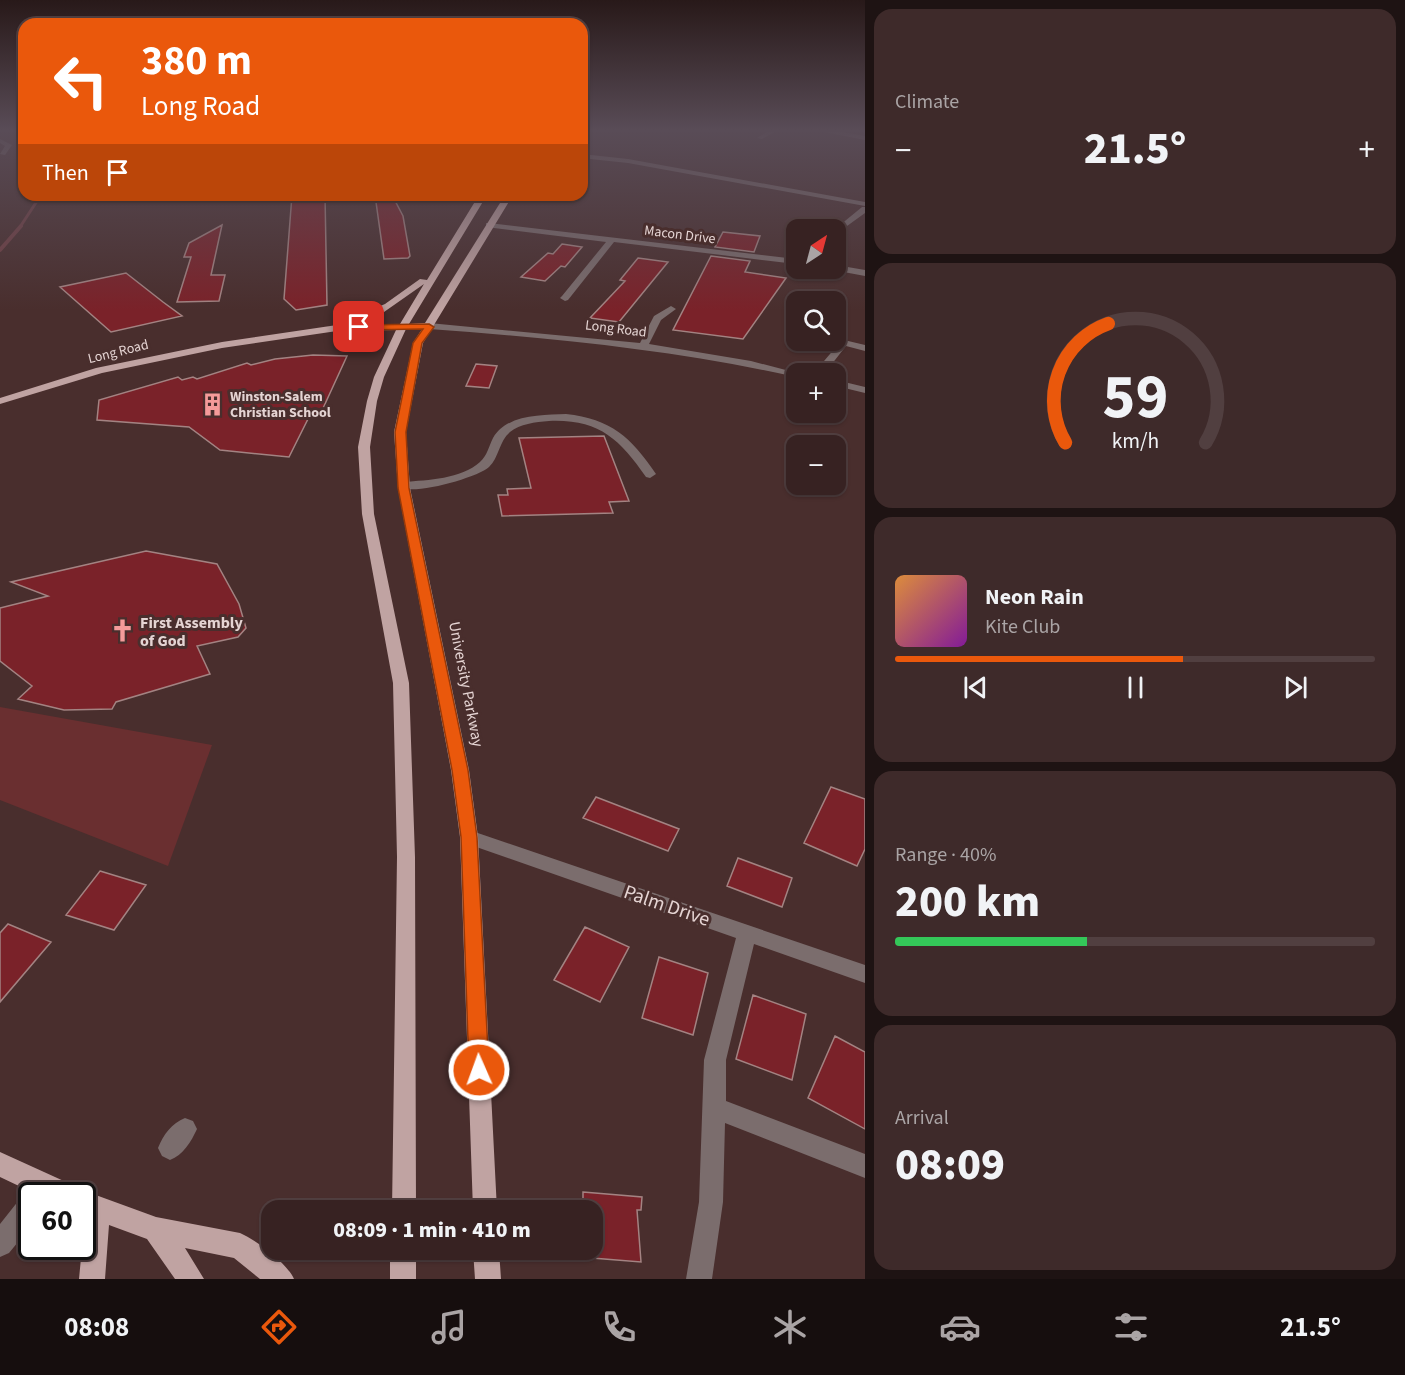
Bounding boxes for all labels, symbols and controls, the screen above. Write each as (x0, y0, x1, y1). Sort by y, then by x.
text: 380 m (141, 31, 252, 91)
icon: left (42, 42, 120, 120)
text: Long Road (141, 87, 260, 126)
text: Climate (895, 88, 959, 116)
text: 21.5° (1084, 117, 1186, 181)
text: − (895, 127, 911, 174)
text: + (1359, 127, 1375, 174)
icon: arrive (101, 156, 134, 189)
text: Then (42, 157, 89, 189)
north arrow (786, 219, 846, 279)
map controls (786, 219, 846, 495)
street label: Macon Drive (643, 221, 717, 249)
button: search (786, 291, 846, 351)
pin (333, 301, 384, 352)
icon: arrive (342, 310, 375, 343)
street label: Long Road (584, 315, 648, 343)
street label: Long Road (86, 335, 151, 369)
text: 59 (1102, 353, 1168, 442)
button: + (786, 363, 846, 423)
place label: Winston-Salem Christian School (230, 387, 331, 423)
building icon: Winston-Salem Christian School (199, 391, 225, 417)
text: km/h (1111, 426, 1159, 457)
button: − (786, 435, 846, 495)
text: Neon Rain (985, 581, 1084, 613)
place label: First Assembly of God (140, 612, 243, 652)
text: Kite Club (985, 613, 1060, 641)
church icon: First Assembly of God (109, 618, 135, 644)
street label: University Parkway (443, 620, 489, 749)
icon: previous (959, 671, 992, 704)
icon: pause (1119, 671, 1152, 704)
icon: next (1279, 671, 1312, 704)
text: Range · 40% (895, 841, 996, 869)
text: 200 km (895, 870, 1040, 934)
street label: Palm Drive (620, 878, 714, 934)
position arrow (447, 1038, 511, 1102)
text: Arrival (895, 1104, 949, 1132)
text: 08:09 (895, 1133, 1005, 1197)
speed limit sign: 60 (18, 1182, 96, 1260)
text: 08:09 · 1 min · 410 m (333, 1214, 531, 1246)
icon: directions (258, 1306, 300, 1348)
icon: music (428, 1306, 470, 1348)
icon: phone (598, 1306, 640, 1348)
icon: climate (769, 1306, 811, 1348)
icon: car (939, 1306, 981, 1348)
icon: filters (1110, 1306, 1152, 1348)
text: 08:08 (64, 1308, 129, 1347)
text: 21.5° (1280, 1308, 1341, 1347)

